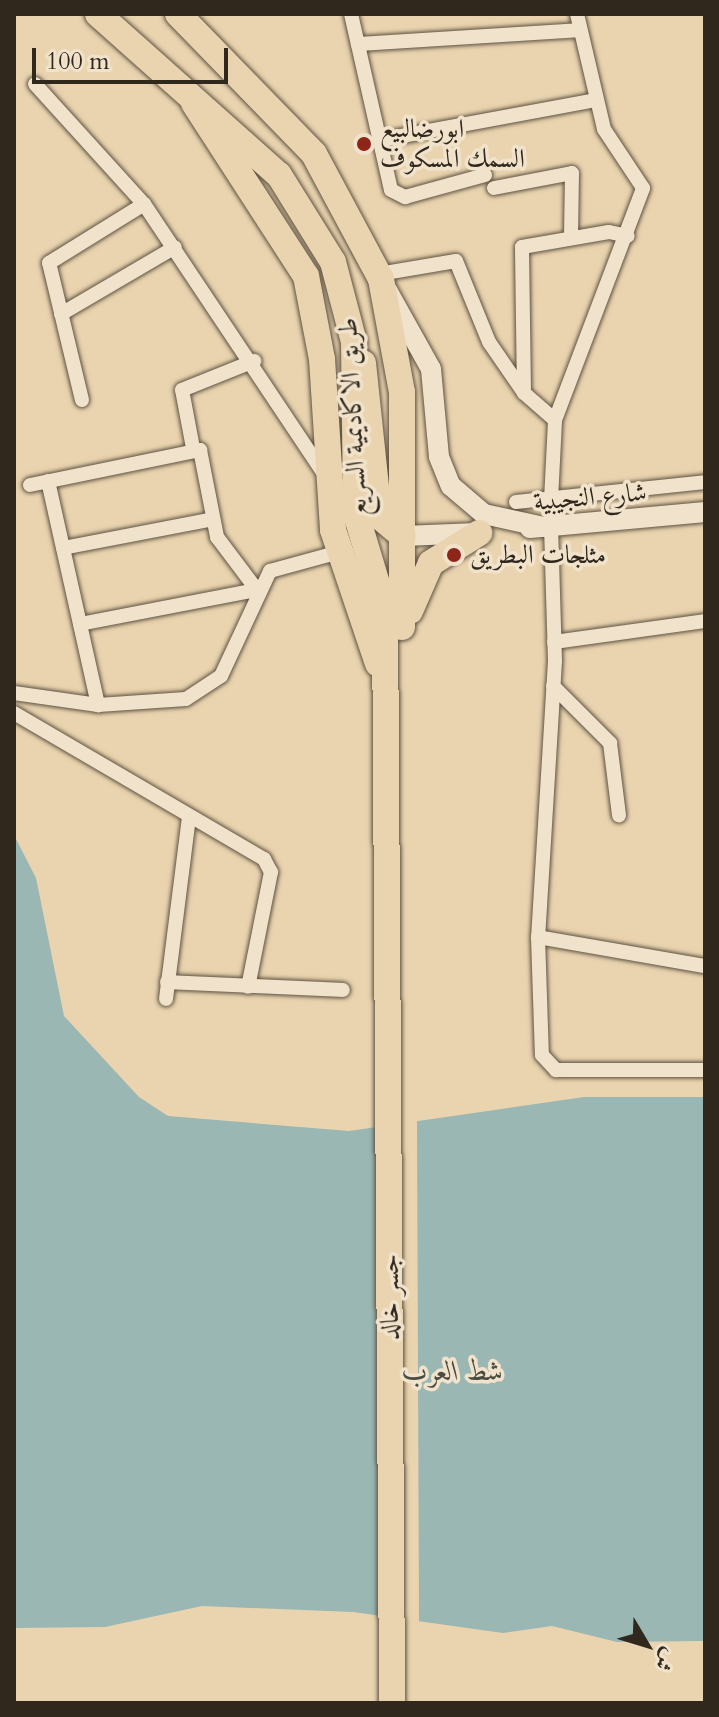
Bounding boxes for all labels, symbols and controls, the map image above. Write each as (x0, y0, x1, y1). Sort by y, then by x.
scale bar (36, 32, 232, 82)
text: 100 m (46, 45, 110, 78)
place label: ابورضالبيع السمك المسكوف (380, 113, 525, 174)
marker: ابورضالبيع السمك المسكوف (355, 135, 373, 153)
street label: طريق الاكاديمية السريع (332, 317, 374, 517)
street label: شارع النجيبية (532, 477, 648, 517)
place label: مثلجات البطريق (470, 539, 606, 571)
marker: مثلجات البطريق (445, 546, 463, 564)
street label: جسر خالد (374, 1254, 406, 1340)
water label: شط العرب (402, 1354, 504, 1388)
north arrow (607, 1605, 687, 1685)
text: ش (647, 1642, 684, 1678)

